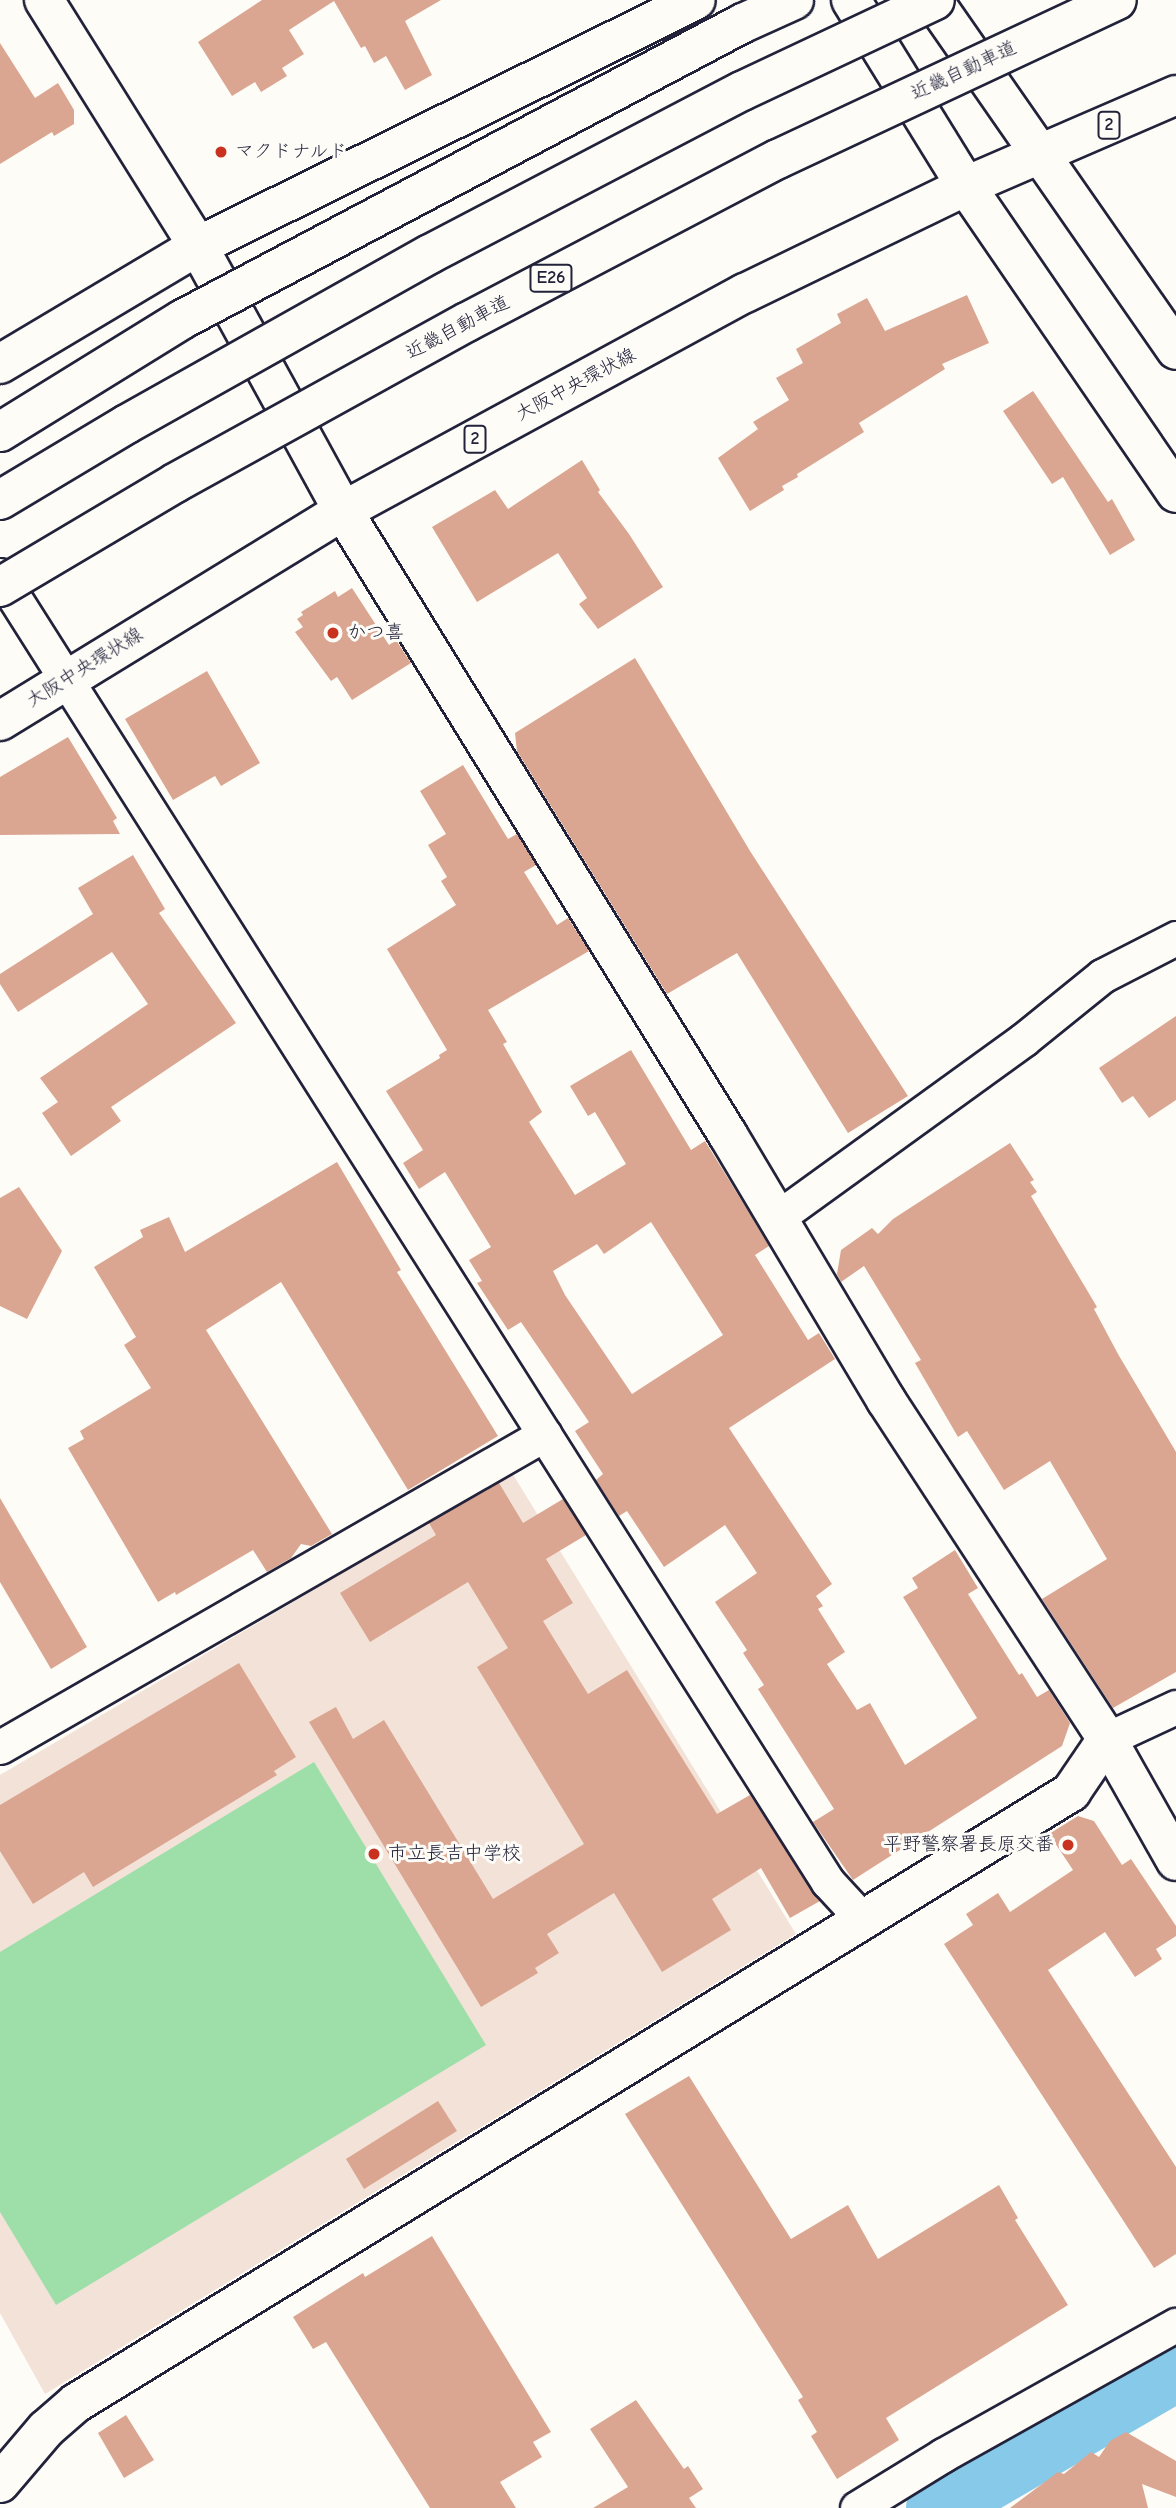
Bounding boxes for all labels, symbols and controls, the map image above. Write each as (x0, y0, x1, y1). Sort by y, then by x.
street label: 近畿自動車道 (908, 37, 1020, 105)
road number: 2 (1097, 110, 1121, 140)
place label: マクドナルド (235, 141, 349, 163)
marker: マクドナルド (213, 144, 229, 160)
road number: E26 (528, 264, 574, 292)
street label: 近畿自動車道 (402, 291, 514, 365)
street label: 大阪中央環状線 (512, 344, 640, 426)
road number: 2 (463, 424, 487, 454)
place label: かつ喜 (347, 622, 404, 644)
street label: 大阪中央環状線 (23, 623, 147, 713)
marker: かつ喜 (325, 625, 341, 641)
place label: 平野警察署長原交番 (883, 1834, 1054, 1856)
marker: 平野警察署長原交番 (1060, 1837, 1076, 1853)
place label: 市立長吉中学校 (388, 1843, 521, 1865)
marker: 市立長吉中学校 (366, 1846, 382, 1862)

